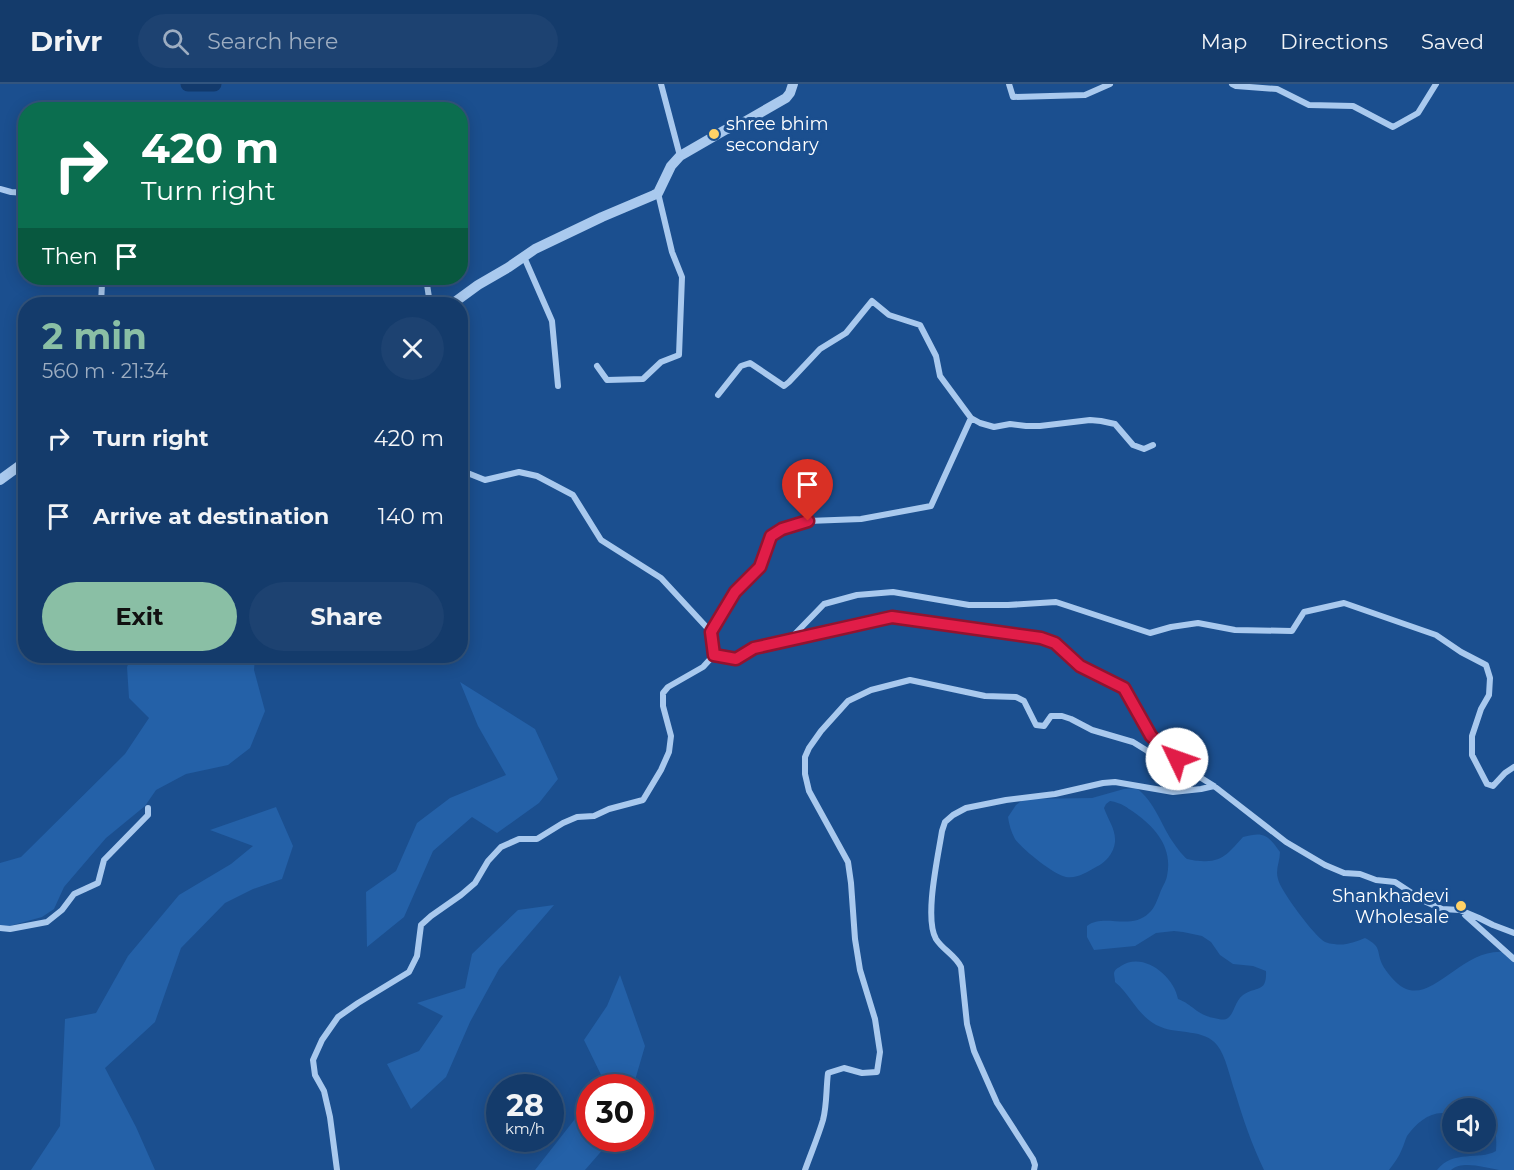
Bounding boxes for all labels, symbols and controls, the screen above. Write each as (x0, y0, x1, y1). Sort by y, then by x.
search box (138, 14, 558, 68)
text: Drivr (30, 24, 102, 58)
icon: search (159, 25, 192, 58)
text: Search here (207, 28, 338, 55)
text: Map (1201, 29, 1247, 54)
text: Directions (1280, 29, 1388, 54)
text: Saved (1421, 29, 1484, 54)
place label: shree bhim secondary (726, 113, 829, 156)
text: 420 m (141, 122, 279, 174)
icon: right (42, 126, 120, 204)
marker: shree bhim secondary (707, 127, 721, 141)
text: Turn right (141, 174, 276, 207)
icon: arrive (110, 240, 143, 273)
text: Then (42, 243, 98, 270)
text: 2 min (42, 314, 147, 358)
button: close (381, 317, 444, 380)
text: 560 m · 21:34 (42, 359, 168, 383)
icon: right (42, 422, 75, 455)
text: Turn right (93, 425, 208, 452)
text: 420 m (373, 425, 444, 452)
pin (782, 459, 833, 521)
icon: arrive (791, 468, 824, 501)
icon: arrive (42, 500, 75, 533)
text: Arrive at destination (93, 503, 329, 530)
text: 140 m (378, 503, 444, 530)
button: Exit (42, 582, 237, 651)
button: Share (249, 582, 444, 651)
position arrow (1145, 727, 1209, 791)
place label: Shankhadevi Wholesale (1332, 885, 1449, 928)
marker: Shankhadevi Wholesale (1454, 899, 1468, 913)
speed limit sign: 30 (576, 1074, 654, 1152)
text: 28 (506, 1087, 544, 1124)
map controls (1442, 1098, 1496, 1152)
button: sound (1442, 1098, 1496, 1152)
text: km/h (505, 1119, 545, 1138)

